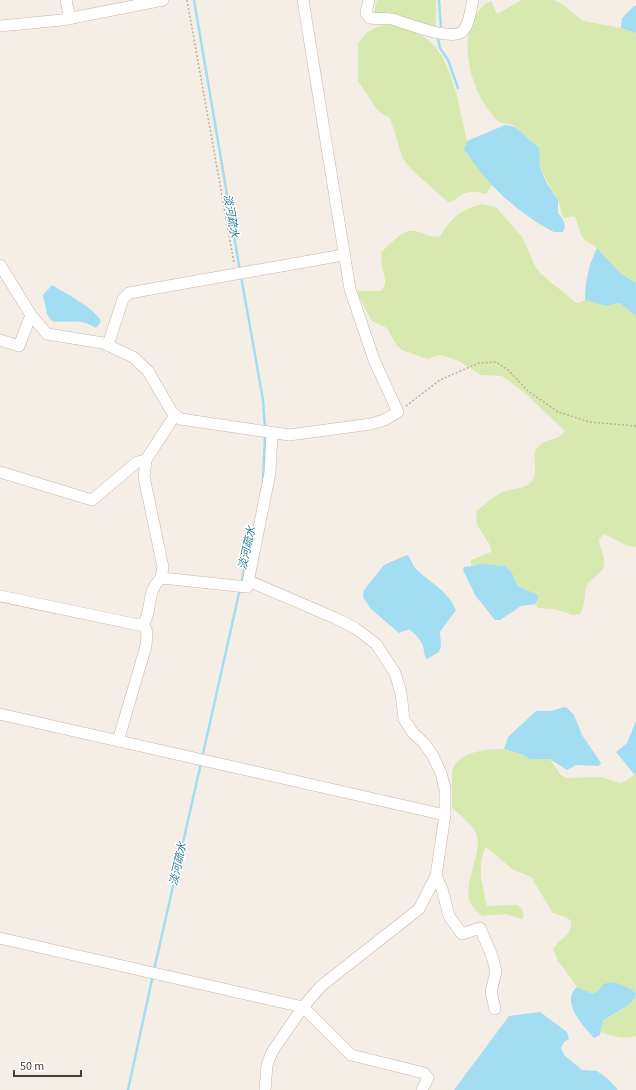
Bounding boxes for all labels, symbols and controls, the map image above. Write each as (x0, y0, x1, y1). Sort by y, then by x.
water label: 淡河疏水 (220, 193, 242, 240)
water label: 淡河疏水 (235, 524, 259, 571)
water label: 淡河疏水 (166, 840, 190, 887)
scale bar (14, 1052, 81, 1078)
text: 50 m (20, 1058, 44, 1075)

